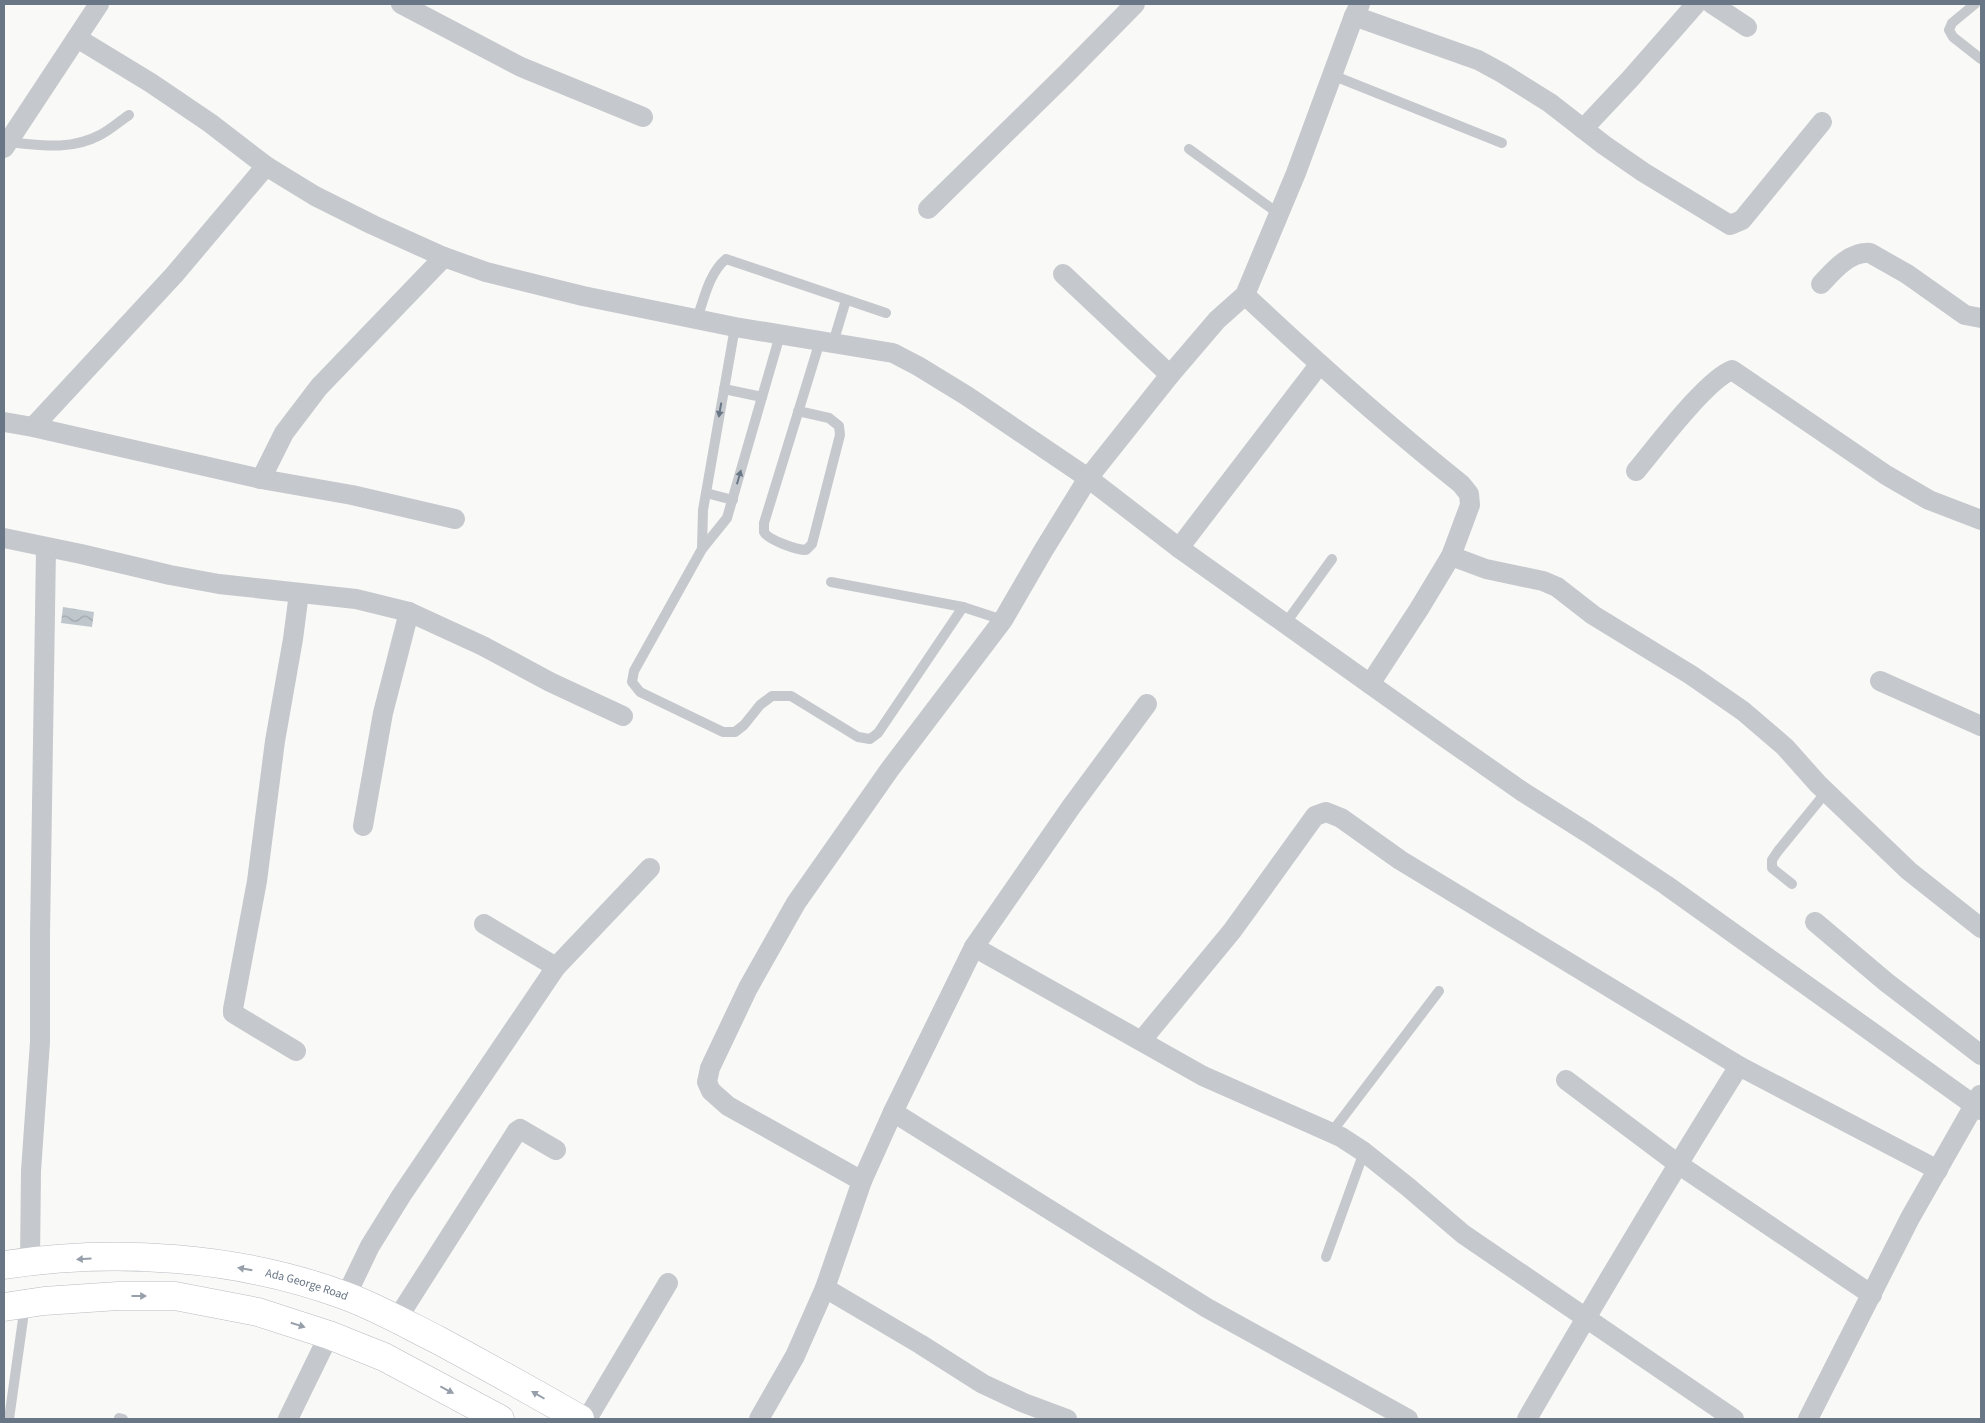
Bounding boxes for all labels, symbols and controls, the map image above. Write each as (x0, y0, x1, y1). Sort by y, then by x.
one-way arrow (716, 402, 724, 418)
one-way arrow (736, 469, 744, 484)
one-way arrow (76, 1255, 92, 1263)
one-way arrow (237, 1265, 253, 1273)
street label: Ada George Road (264, 1265, 351, 1305)
one-way arrow (132, 1292, 148, 1300)
one-way arrow (291, 1322, 306, 1329)
one-way arrow (439, 1386, 454, 1394)
one-way arrow (530, 1391, 545, 1399)

